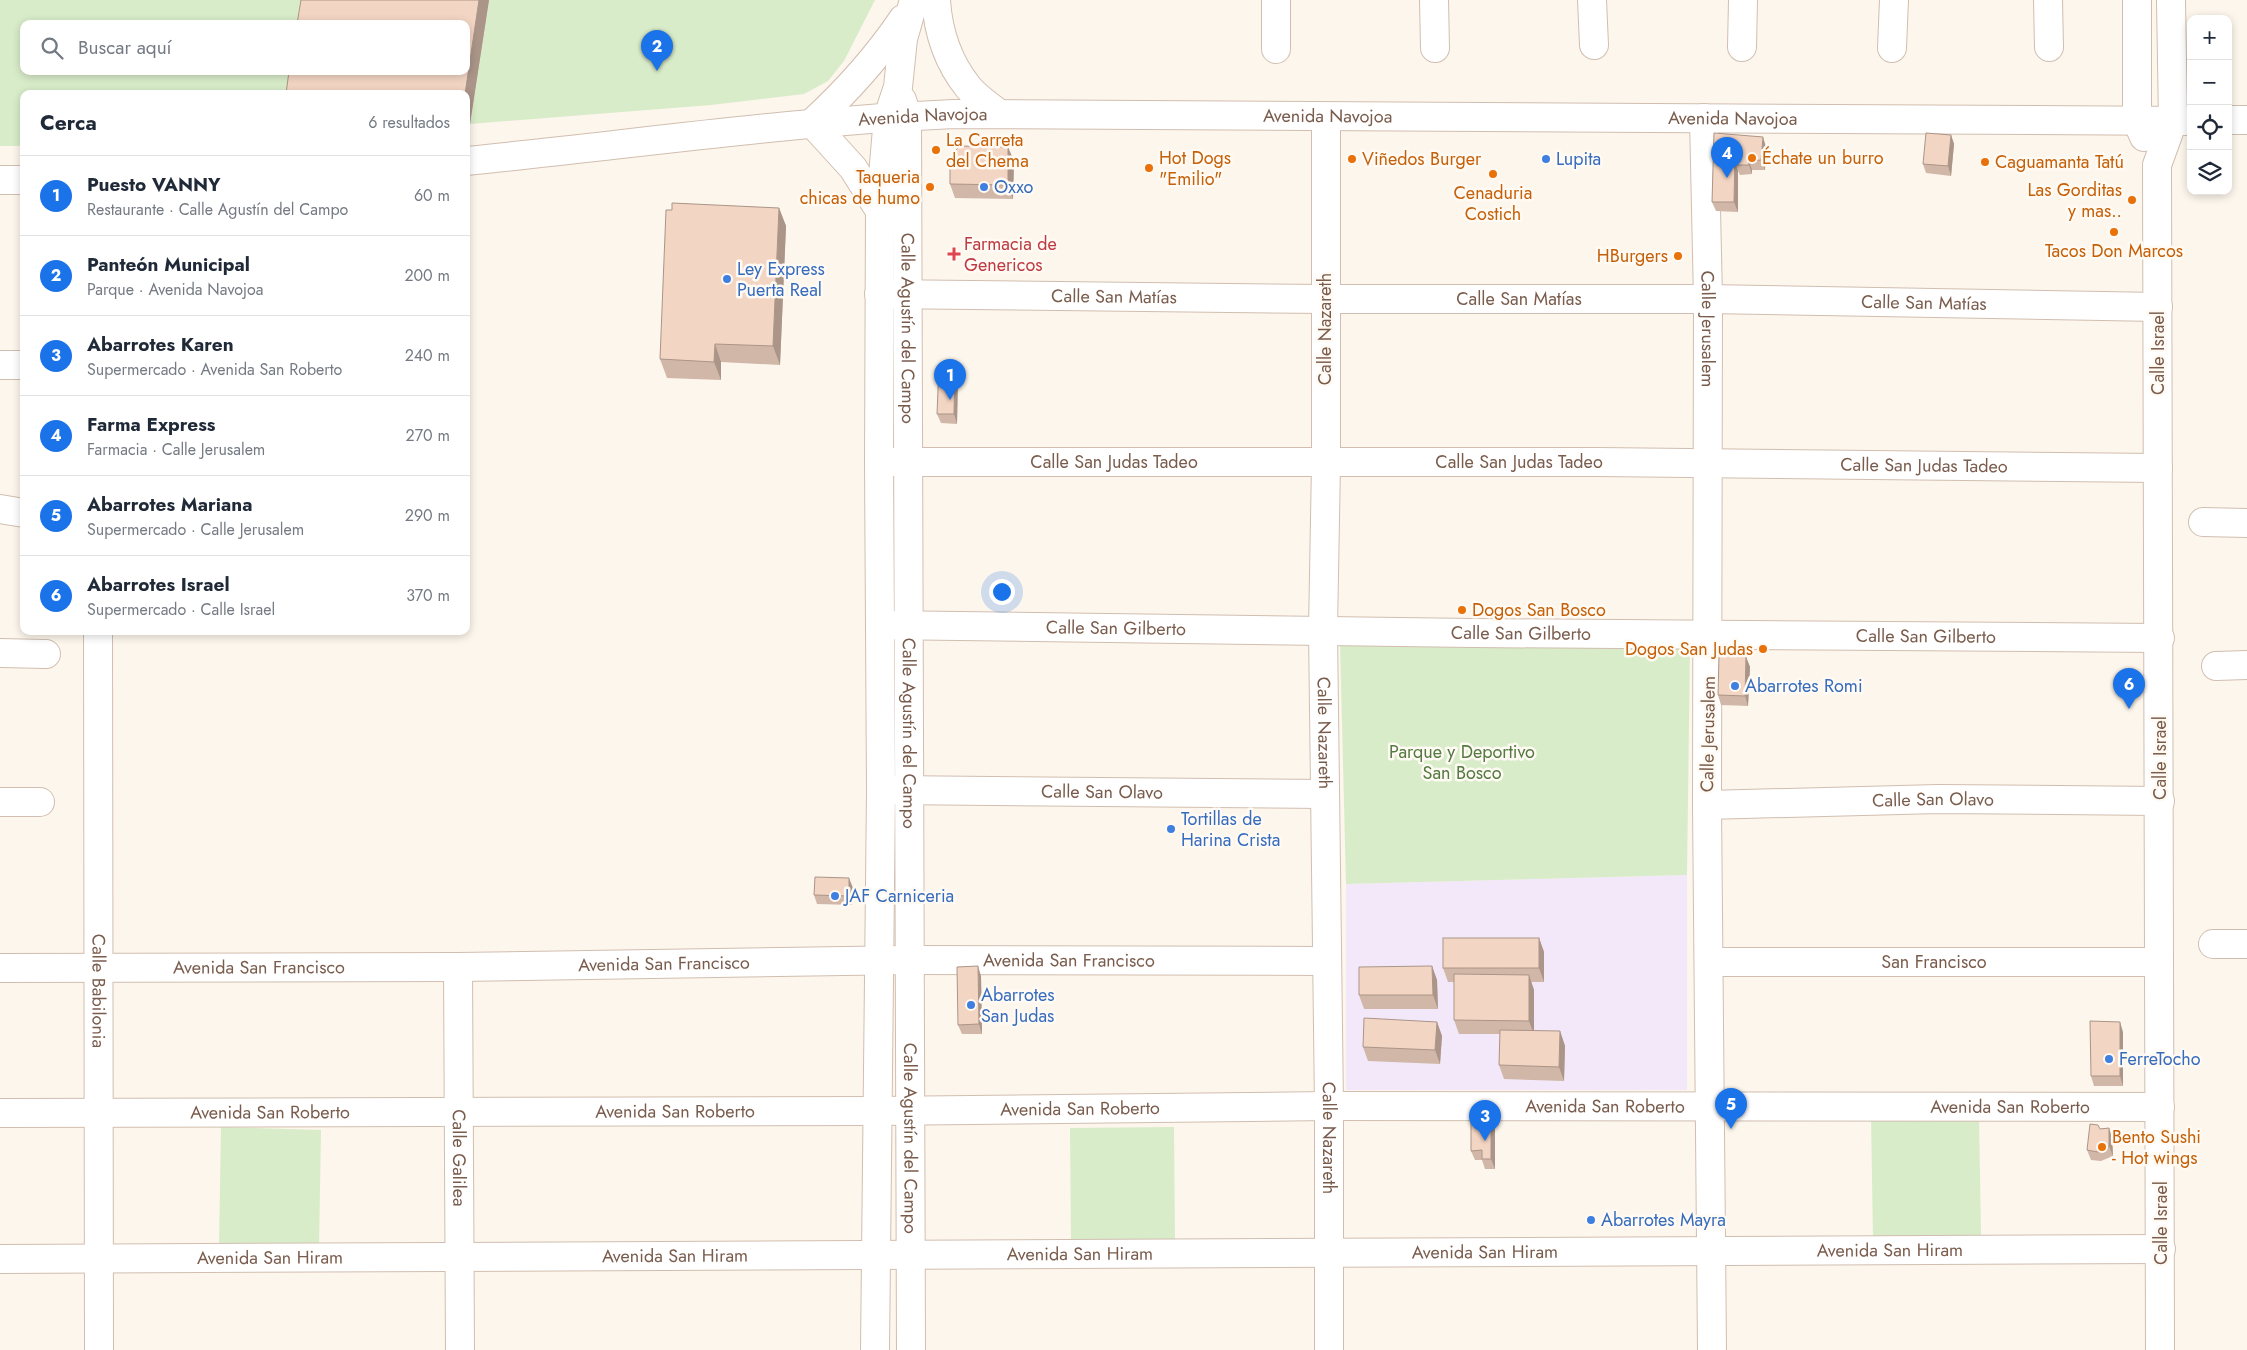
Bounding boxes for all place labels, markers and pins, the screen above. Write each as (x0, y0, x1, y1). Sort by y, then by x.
pin: 2 (641, 30, 673, 71)
place label: La Carreta del Chema (946, 127, 1029, 174)
pin: 4 (1711, 137, 1743, 178)
marker: La Carreta del Chema (930, 144, 942, 156)
place label: Hot Dogs "Emilio" (1159, 145, 1231, 192)
place label: Échate un burro (1762, 145, 1884, 171)
place label: Viñedos Burger (1362, 146, 1482, 172)
place label: Lupita (1556, 146, 1601, 172)
place label: Caguamanta Tatú (1995, 149, 2124, 175)
marker: Échate un burro (1746, 152, 1758, 164)
marker: Viñedos Burger (1346, 153, 1358, 165)
marker: Lupita (1540, 153, 1552, 165)
marker: Caguamanta Tatú (1979, 156, 1991, 168)
marker: Hot Dogs "Emilio" (1143, 162, 1155, 174)
place label: Taqueria chicas de humo (800, 164, 920, 211)
marker: Cenaduria Costich (1487, 168, 1499, 180)
place label: Oxxo (994, 174, 1034, 200)
place label: Las Gorditas y mas.. (2027, 177, 2122, 224)
place label: Cenaduria Costich (1454, 180, 1532, 227)
marker: Taqueria chicas de humo (924, 181, 936, 193)
marker: Oxxo (978, 181, 990, 193)
marker: Las Gorditas y mas.. (2126, 194, 2138, 206)
marker: Tacos Don Marcos (2108, 226, 2120, 238)
place label: Farmacia de Genericos (964, 231, 1057, 278)
place label: Tacos Don Marcos (2045, 238, 2183, 264)
place label: HBurgers (1597, 243, 1668, 269)
marker: Farmacia de Genericos (948, 248, 960, 260)
marker: HBurgers (1672, 250, 1684, 262)
place label: Ley Express Puerta Real (737, 256, 825, 303)
marker: Ley Express Puerta Real (721, 273, 733, 285)
pin: 1 (934, 359, 966, 400)
place label: Dogos San Bosco (1472, 597, 1606, 623)
marker: Dogos San Bosco (1456, 604, 1468, 616)
place label: Dogos San Judas (1625, 636, 1753, 662)
marker: Dogos San Judas (1757, 643, 1769, 655)
pin: 6 (2113, 668, 2145, 709)
place label: Abarrotes Romi (1745, 673, 1863, 699)
marker: Abarrotes Romi (1729, 680, 1741, 692)
place label: Tortillas de Harina Crista (1181, 806, 1280, 853)
marker: Tortillas de Harina Crista (1165, 823, 1177, 835)
place label: JAF Carniceria (843, 883, 954, 909)
marker: JAF Carniceria (829, 890, 841, 902)
place label: Abarrotes San Judas (981, 982, 1055, 1029)
marker: Abarrotes San Judas (965, 999, 977, 1011)
place label: FerreTocho (2119, 1046, 2201, 1072)
marker: FerreTocho (2103, 1053, 2115, 1065)
pin: 5 (1715, 1088, 1747, 1129)
pin: 3 (1469, 1100, 1501, 1141)
place label: Bento Sushi - Hot wings (2112, 1124, 2201, 1171)
marker: Bento Sushi - Hot wings (2096, 1141, 2108, 1153)
place label: Abarrotes Mayra (1601, 1207, 1726, 1233)
marker: Abarrotes Mayra (1585, 1214, 1597, 1226)

